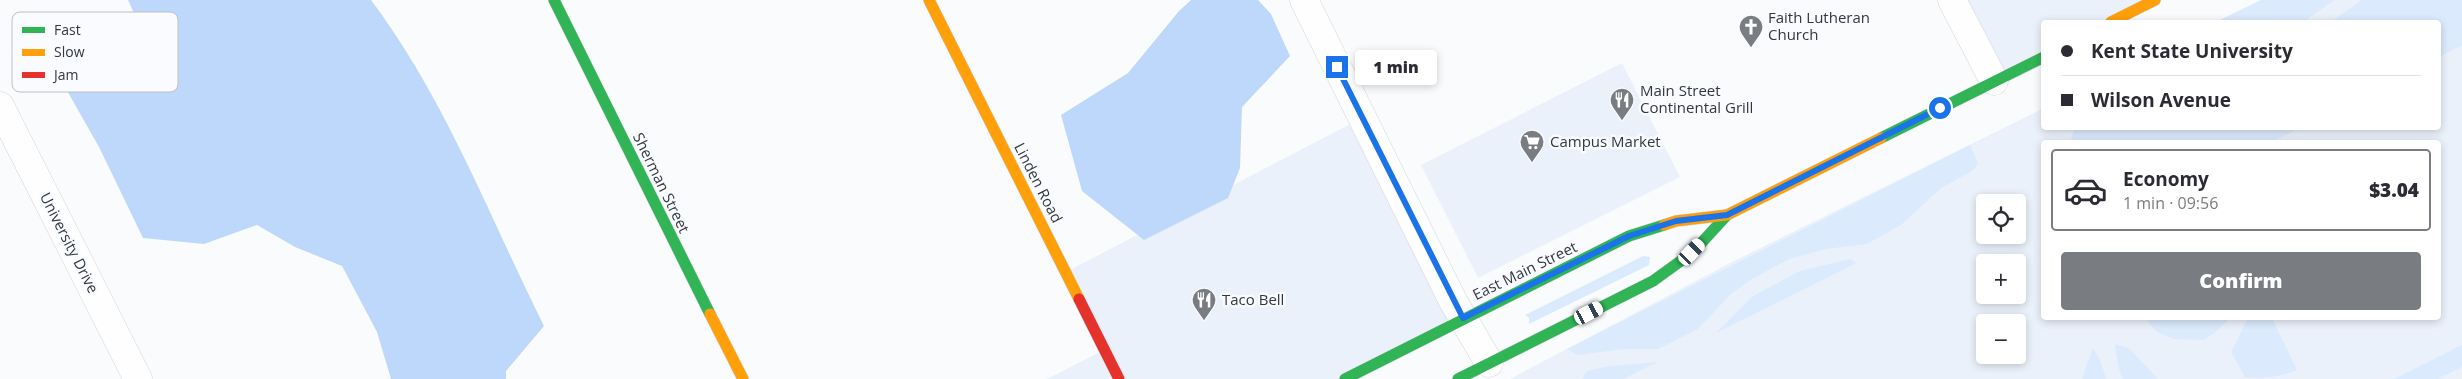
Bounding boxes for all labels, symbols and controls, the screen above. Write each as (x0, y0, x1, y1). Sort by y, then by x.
place label: Faith Lutheran Church (1768, 7, 1870, 44)
legend (12, 12, 178, 92)
church icon: Faith Lutheran Church (1738, 14, 1764, 48)
text: Fast (54, 20, 81, 39)
text: Kent State University (2091, 38, 2293, 64)
text: Slow (54, 42, 85, 61)
callout: 1 min (1354, 50, 1437, 84)
route end (1326, 56, 1348, 78)
text: 1 min (1373, 56, 1419, 78)
text: Jam (52, 65, 79, 84)
place label: Main Street Continental Grill (1640, 80, 1753, 117)
restaurant icon: Main Street Continental Grill (1609, 87, 1635, 121)
text: Wilson Avenue (2091, 87, 2231, 113)
route start (1929, 97, 1951, 119)
street label: Sherman Street (629, 129, 695, 236)
supermarket icon: Campus Market (1519, 129, 1545, 163)
place label: Campus Market (1550, 131, 1661, 151)
street label: Linden Road (1010, 139, 1068, 226)
text: Economy (2123, 166, 2209, 192)
icon: car (2063, 168, 2108, 213)
text: $3.04 (2369, 177, 2419, 203)
street label: University Drive (36, 189, 104, 296)
text: 1 min · 09:56 (2123, 192, 2218, 214)
map controls (1976, 194, 2026, 364)
button: locate (1976, 194, 2026, 244)
street label: East Main Street (1469, 236, 1580, 304)
car (1676, 236, 1707, 268)
button: Confirm (2061, 252, 2421, 310)
button: + (1976, 254, 2026, 304)
restaurant icon: Taco Bell (1191, 287, 1217, 321)
place label: Taco Bell (1222, 289, 1284, 309)
car (1572, 300, 1605, 326)
button: − (1976, 314, 2026, 364)

